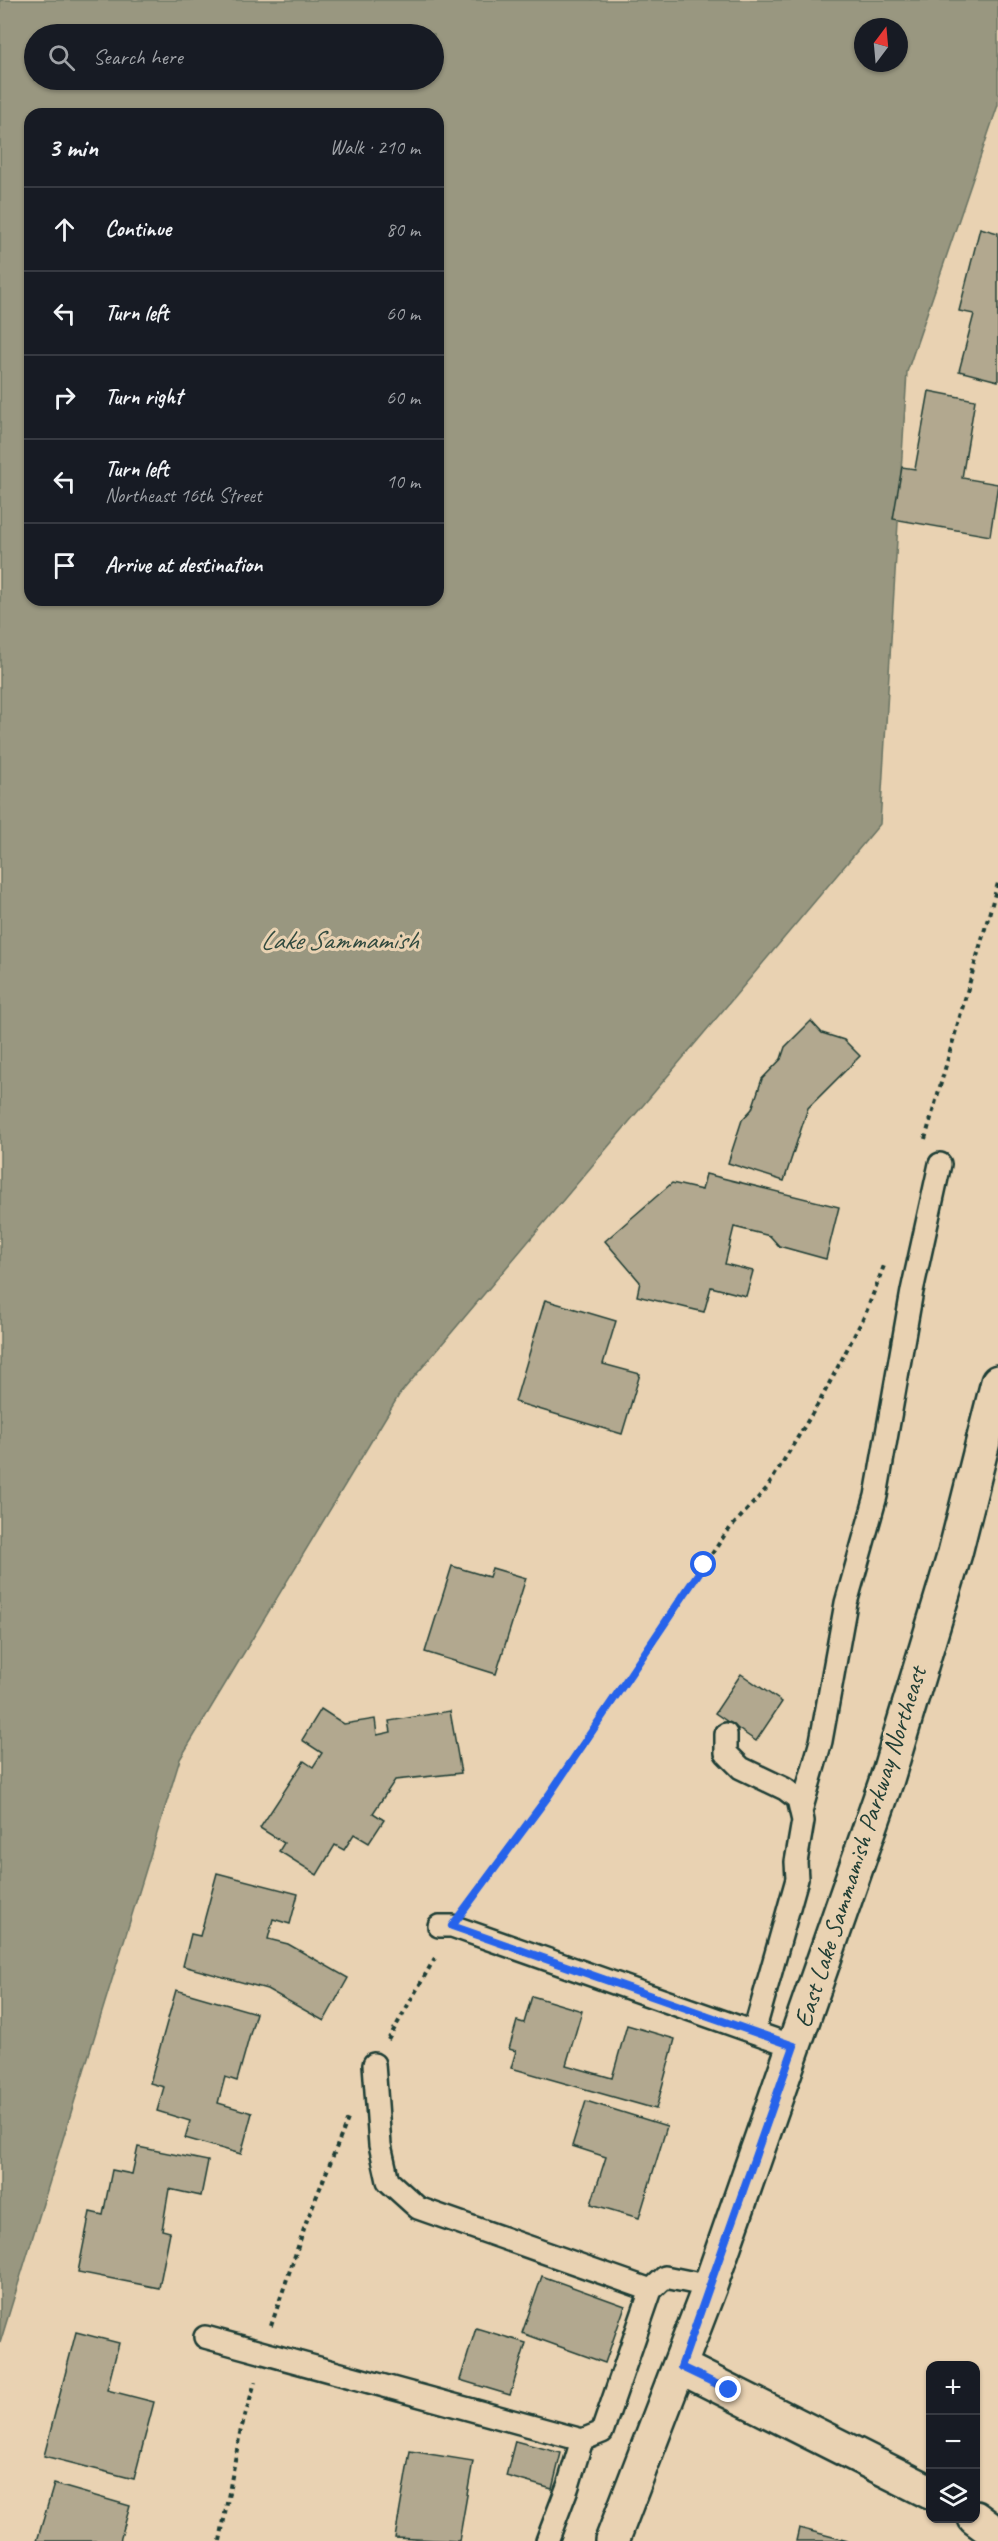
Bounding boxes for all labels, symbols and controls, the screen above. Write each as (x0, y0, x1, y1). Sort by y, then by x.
north arrow (854, 18, 908, 72)
search box (24, 24, 444, 90)
icon: search (45, 41, 78, 74)
text: Search here (93, 43, 183, 71)
text: 3 min (48, 131, 98, 164)
text: Walk · 210 m (330, 135, 420, 160)
icon: ahead (48, 213, 81, 246)
text: Continue (105, 215, 171, 243)
text: 80 m (386, 217, 420, 242)
icon: left (48, 297, 81, 330)
text: Turn left (105, 299, 169, 327)
text: 60 m (386, 301, 420, 326)
icon: right (48, 381, 81, 414)
text: Turn right (105, 383, 182, 411)
text: 60 m (386, 385, 420, 410)
text: Turn left (105, 455, 169, 483)
icon: left (48, 465, 81, 498)
text: 10 m (386, 469, 420, 494)
text: Northeast 16th Street (105, 483, 262, 508)
icon: arrive (48, 549, 81, 582)
text: Arrive at destination (105, 551, 262, 579)
water label: Lake Sammamish (260, 923, 420, 957)
route start (690, 1551, 716, 1577)
street label: East Lake Sammamish Parkway Northeast (786, 1660, 935, 2031)
map controls (926, 2361, 980, 2523)
button: + (926, 2361, 980, 2415)
route end (715, 2376, 741, 2402)
button: − (926, 2415, 980, 2469)
button: layers (926, 2469, 980, 2523)

